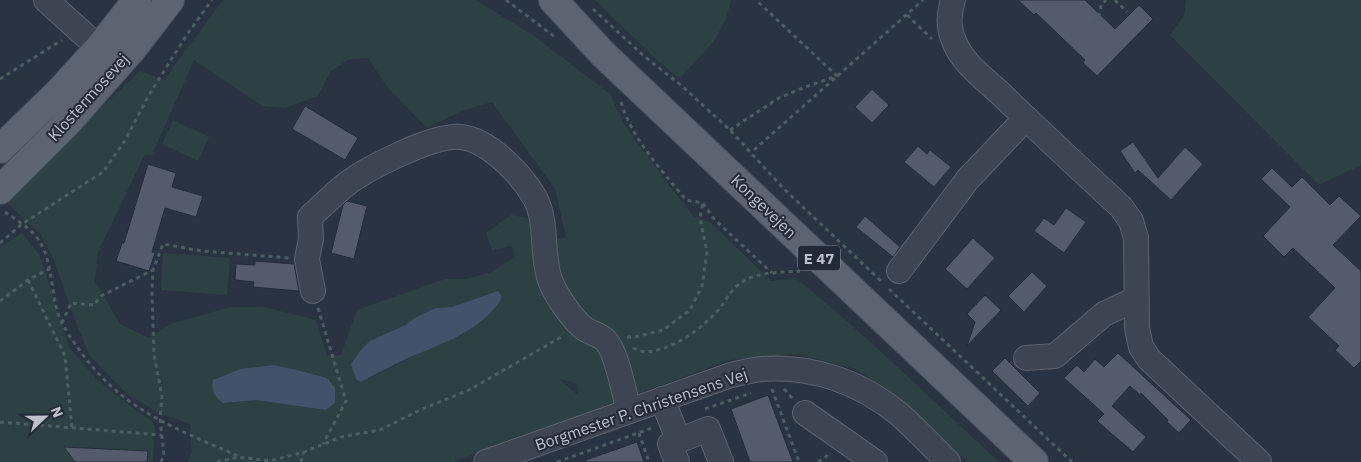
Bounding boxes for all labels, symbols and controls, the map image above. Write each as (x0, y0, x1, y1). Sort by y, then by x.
street label: Klostermosevej (43, 49, 133, 145)
street label: Kongevejen (727, 170, 801, 242)
road number: E 47 (798, 246, 840, 270)
street label: Borgmester P. Christensens Vej (532, 363, 750, 455)
north arrow (20, 392, 70, 442)
text: N (47, 404, 67, 420)

